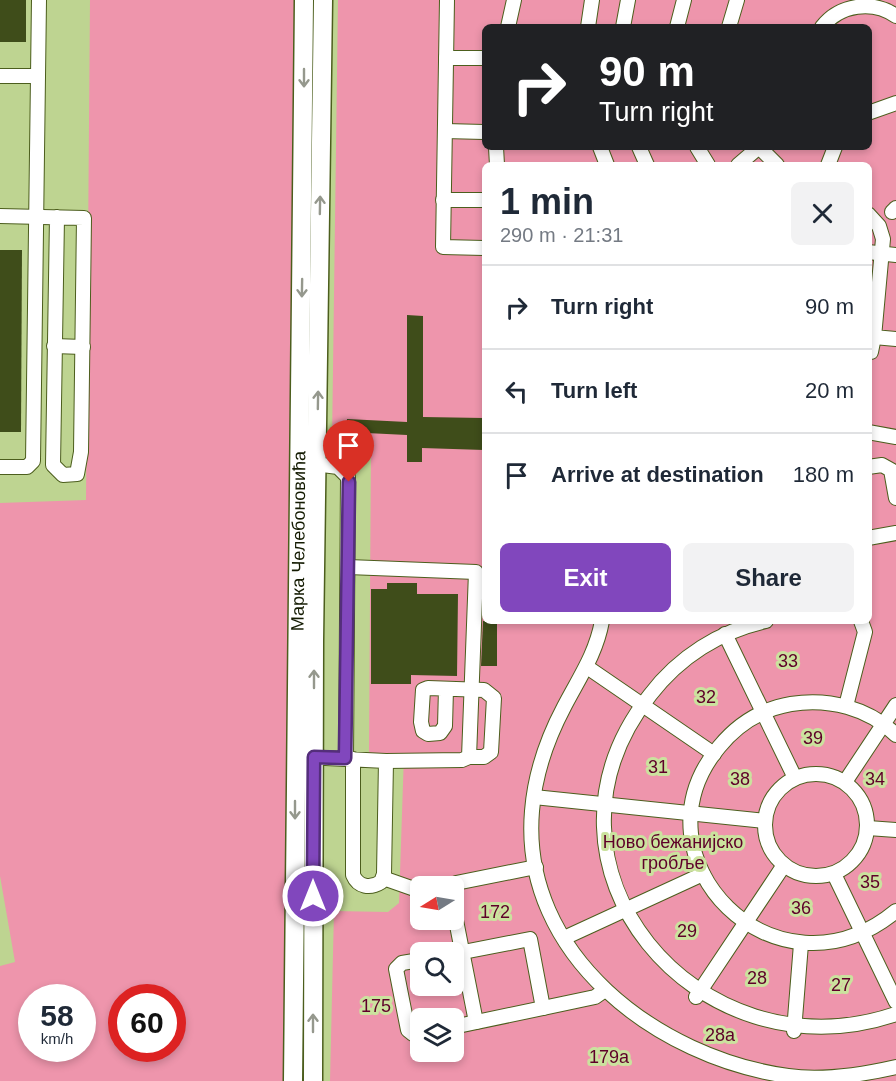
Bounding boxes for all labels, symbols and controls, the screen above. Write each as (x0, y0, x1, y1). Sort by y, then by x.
icon: right (500, 48, 578, 126)
text: 90 m (599, 48, 695, 95)
one-way arrow (299, 67, 310, 87)
text: Turn right (599, 97, 714, 127)
text: 1 min (500, 181, 594, 222)
button: close (791, 182, 854, 245)
one-way arrow (314, 195, 326, 215)
text: 290 m · 21:31 (500, 224, 623, 246)
one-way arrow (297, 277, 308, 297)
icon: right (500, 291, 533, 324)
text: Turn right (551, 294, 653, 319)
text: 90 m (805, 294, 854, 319)
icon: left (500, 375, 533, 408)
text: Turn left (551, 378, 637, 403)
text: 20 m (805, 378, 854, 403)
one-way arrow (312, 390, 324, 410)
pin (323, 420, 374, 482)
icon: arrive (332, 429, 365, 462)
street label: Марка Челебоновића (288, 450, 309, 631)
icon: arrive (500, 459, 533, 492)
text: Arrive at destination (551, 462, 764, 487)
text: 180 m (793, 462, 854, 487)
button: Exit (500, 543, 671, 612)
button: Share (683, 543, 854, 612)
park label: 33 (778, 651, 798, 671)
one-way arrow (308, 669, 320, 689)
park label: 32 (696, 687, 716, 707)
park label: 39 (803, 728, 823, 748)
park label: 31 (648, 757, 668, 777)
park label: 38 (730, 769, 750, 789)
park label: 34 (865, 769, 885, 789)
one-way arrow (289, 799, 301, 819)
park label: Ново бежанијско гробље (603, 832, 743, 873)
position arrow (281, 864, 345, 928)
park label: 35 (860, 872, 880, 892)
north arrow (410, 876, 464, 930)
map controls (410, 876, 464, 1062)
park label: 36 (791, 898, 811, 918)
park label: 172 (480, 902, 510, 922)
park label: 29 (677, 921, 697, 941)
button: search (410, 942, 464, 996)
park label: 28 (747, 968, 767, 988)
park label: 27 (831, 975, 851, 995)
speed limit sign: 60 (108, 984, 186, 1062)
park label: 175 (361, 996, 391, 1016)
text: 58 (40, 999, 74, 1032)
button: layers (410, 1008, 464, 1062)
one-way arrow (307, 1013, 319, 1033)
park label: 28a (705, 1025, 736, 1045)
text: km/h (41, 1030, 73, 1047)
park label: 179a (589, 1047, 630, 1067)

